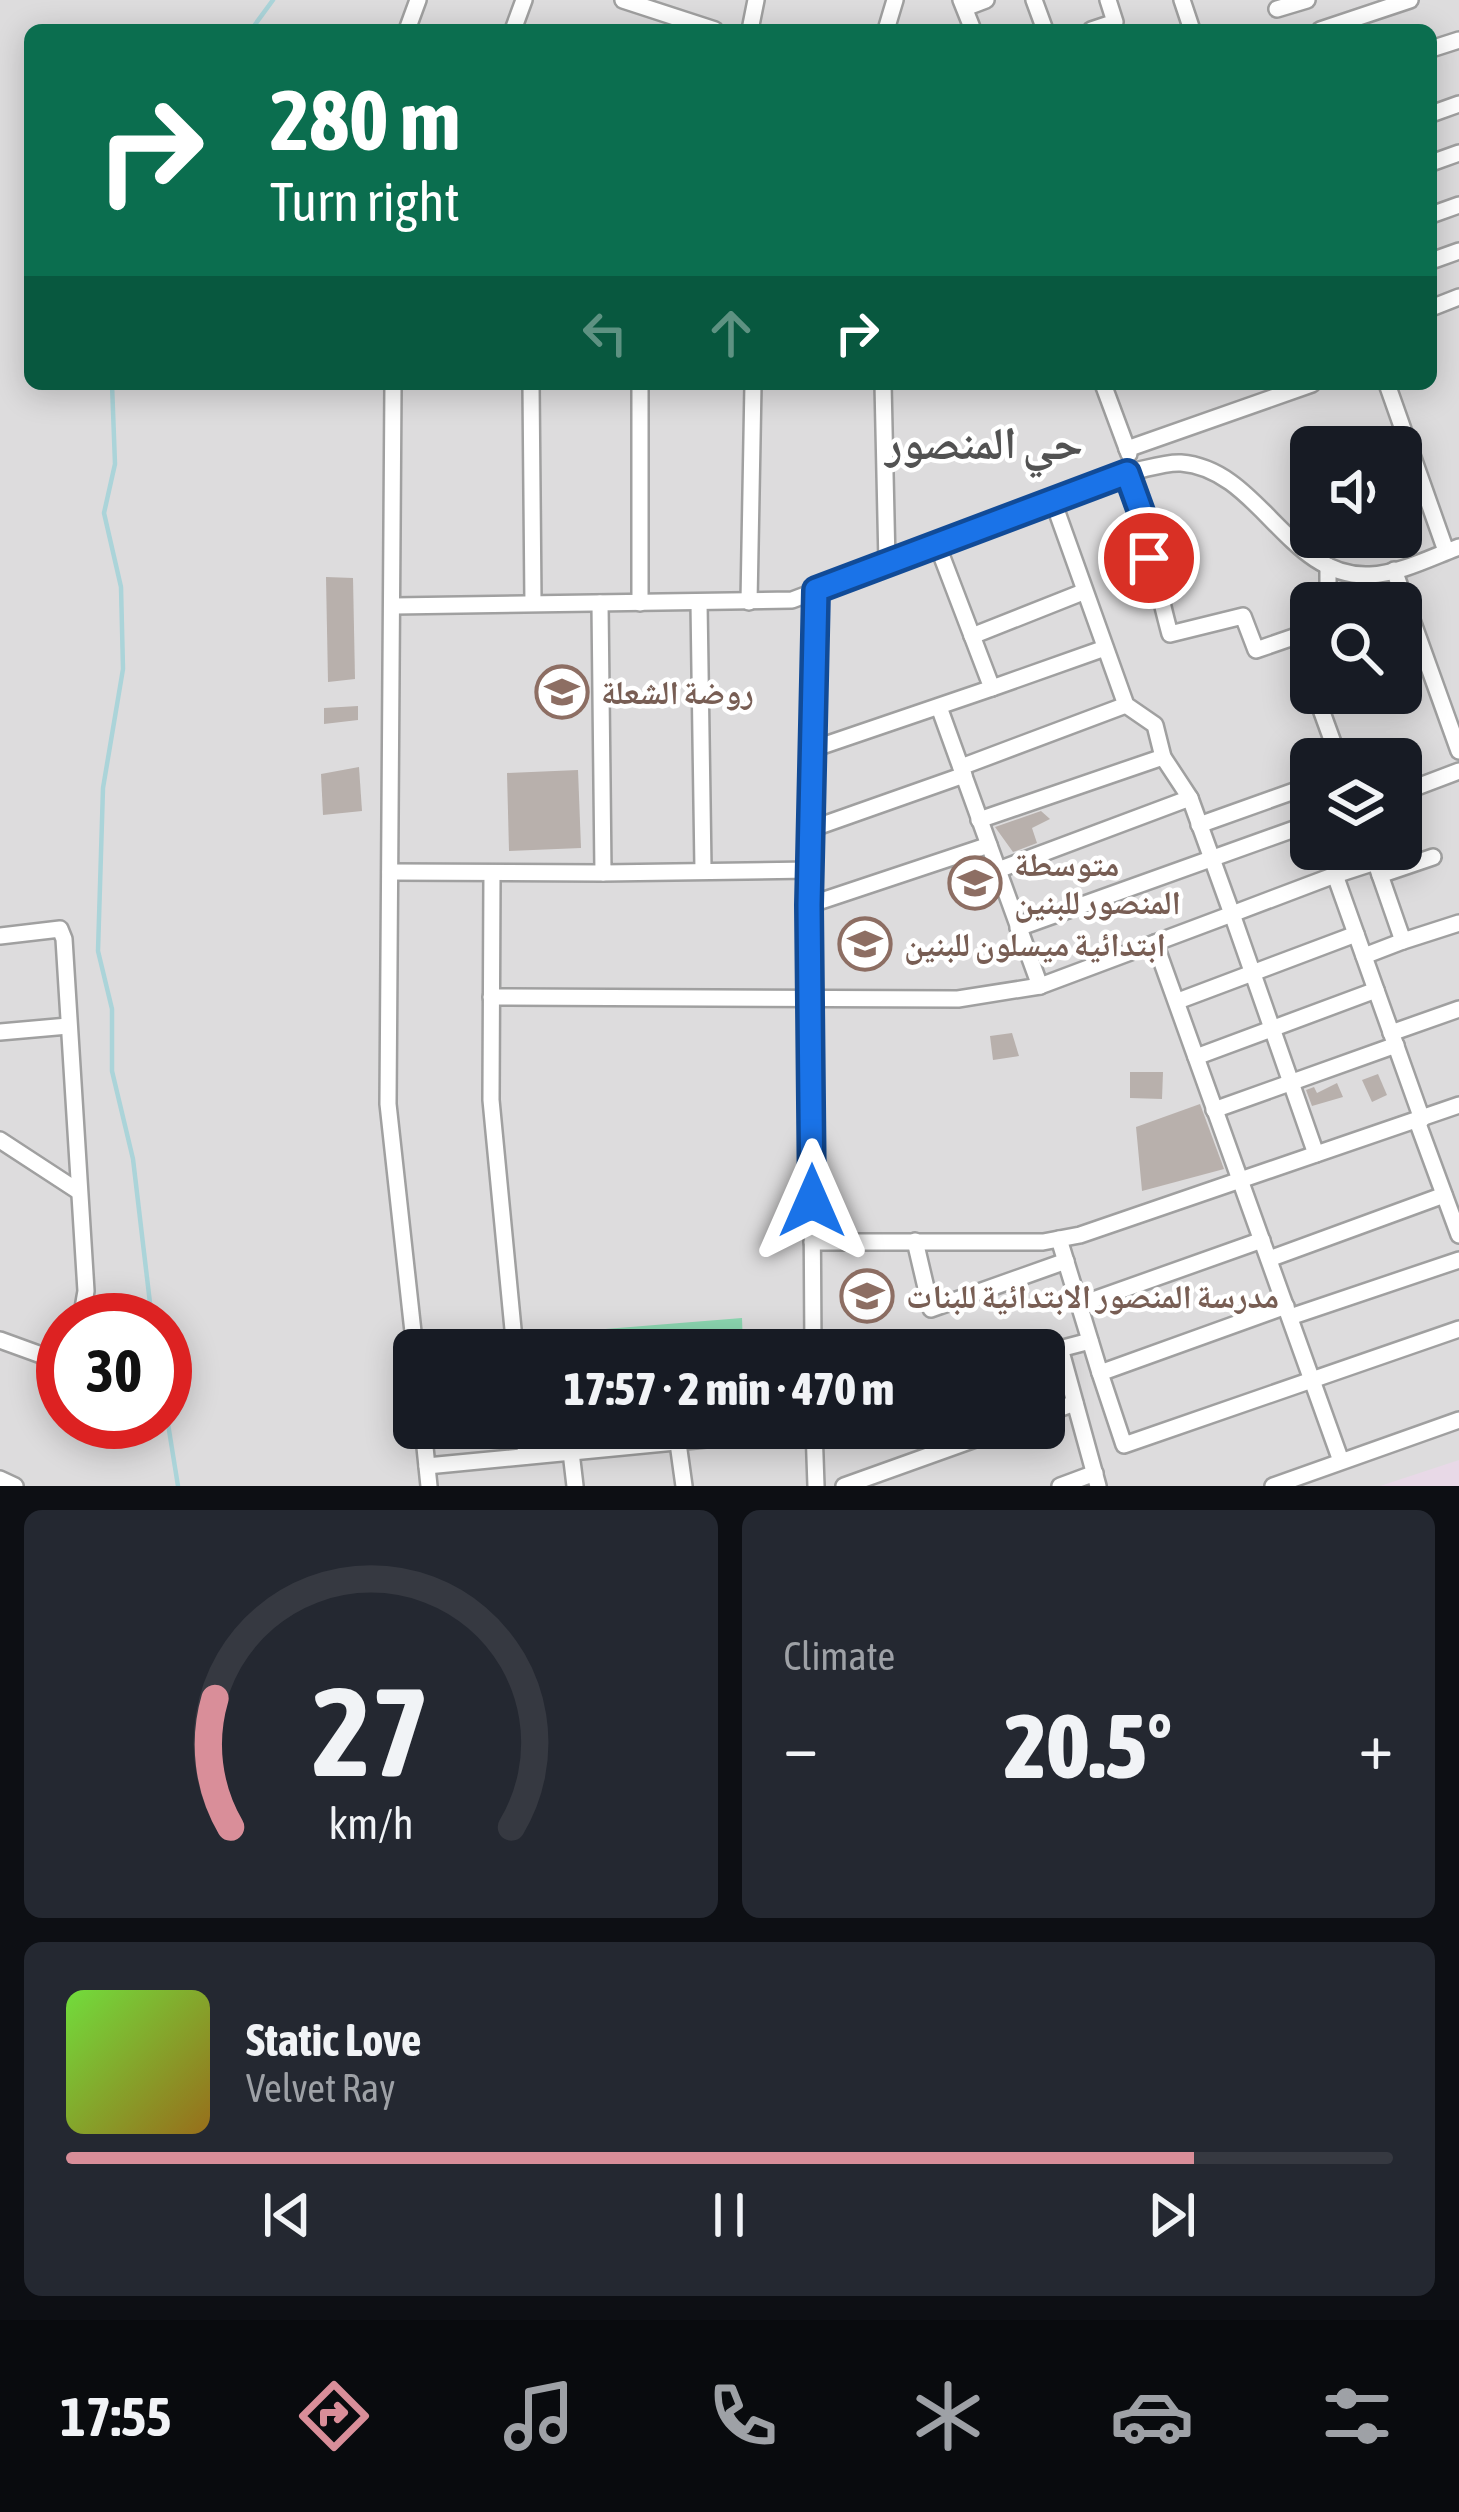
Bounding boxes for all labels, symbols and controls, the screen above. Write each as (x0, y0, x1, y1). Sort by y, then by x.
icon: right (72, 72, 228, 228)
text: 280 m (270, 72, 460, 168)
text: Turn right (270, 171, 460, 232)
icon: left (572, 300, 638, 366)
icon: ahead (698, 300, 764, 366)
icon: right (824, 300, 890, 366)
district label: حي المنصور (883, 417, 1083, 479)
map controls (1290, 426, 1422, 870)
button: sound (1290, 426, 1422, 558)
pin (1098, 507, 1200, 609)
icon: arrive (1116, 525, 1182, 591)
button: search (1290, 582, 1422, 714)
school or university icon: روضة الشعلة (534, 664, 590, 720)
place label: روضة الشعلة (601, 673, 754, 711)
button: layers (1290, 738, 1422, 870)
place label: متوسطة المنصور للبنين (1014, 845, 1181, 923)
school or university icon: متوسطة المنصور للبنين (947, 855, 1003, 911)
school or university icon: ابتدائية ميسلون للبنين (837, 916, 893, 972)
place label: ابتدائية ميسلون للبنين (904, 925, 1166, 965)
position arrow (749, 1138, 875, 1264)
school or university icon: مدرسة المنصور الابتدائية للبنات (839, 1268, 895, 1324)
place label: مدرسة المنصور الابتدائية للبنات (906, 1277, 1279, 1316)
speed limit sign: 30 (36, 1293, 192, 1449)
text: 17:57 · 2 min · 470 m (564, 1363, 894, 1415)
text: Climate (784, 1634, 895, 1678)
text: 27 (312, 1659, 429, 1802)
text: 20.5° (1004, 1694, 1172, 1797)
text: − (784, 1707, 818, 1783)
text: + (1359, 1707, 1393, 1783)
text: km/h (328, 1799, 413, 1848)
text: Static Love (246, 2014, 422, 2066)
text: Velvet Ray (246, 2066, 395, 2110)
icon: previous (254, 2182, 320, 2248)
icon: pause (696, 2182, 762, 2248)
icon: next (1139, 2182, 1205, 2248)
icon: directions (292, 2374, 376, 2458)
icon: music (497, 2374, 581, 2458)
icon: phone (701, 2374, 785, 2458)
icon: climate (906, 2374, 990, 2458)
icon: car (1110, 2374, 1194, 2458)
icon: filters (1315, 2374, 1399, 2458)
text: 17:55 (60, 2386, 171, 2447)

